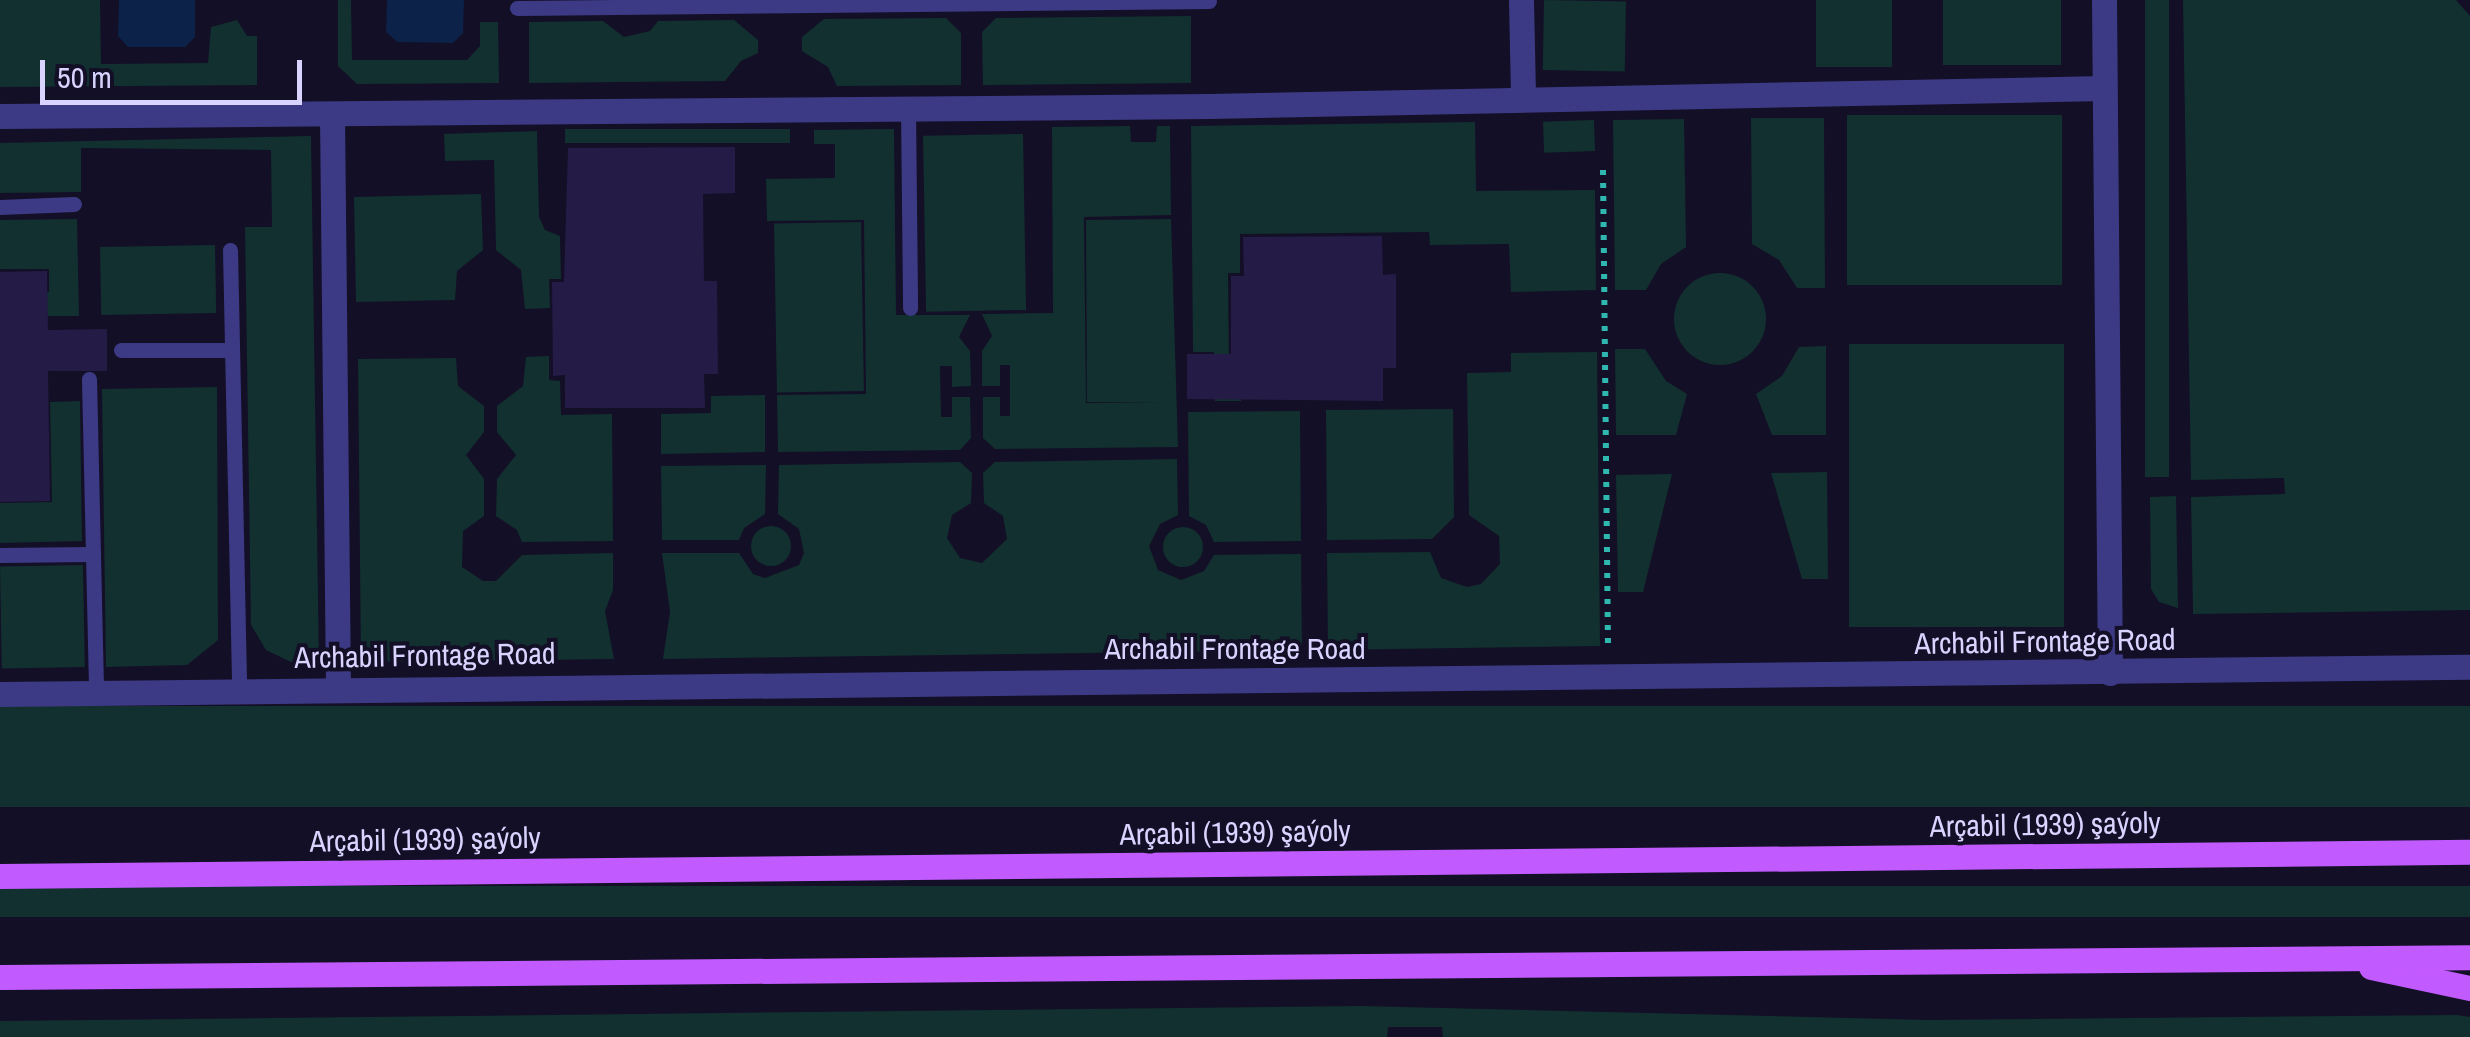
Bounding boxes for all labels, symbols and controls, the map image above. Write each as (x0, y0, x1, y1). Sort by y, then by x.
scale bar (45, 40, 308, 102)
text: 50 m (57, 57, 112, 97)
street label: Archabil Frontage Road (1914, 621, 2176, 661)
street label: Archabil Frontage Road (1104, 630, 1366, 666)
street label: Archabil Frontage Road (294, 635, 556, 675)
street label: Arçabil (1939) şaýoly (1929, 804, 2161, 844)
street label: Arçabil (1939) şaýoly (1119, 812, 1351, 852)
street label: Arçabil (1939) şaýoly (309, 819, 541, 859)

